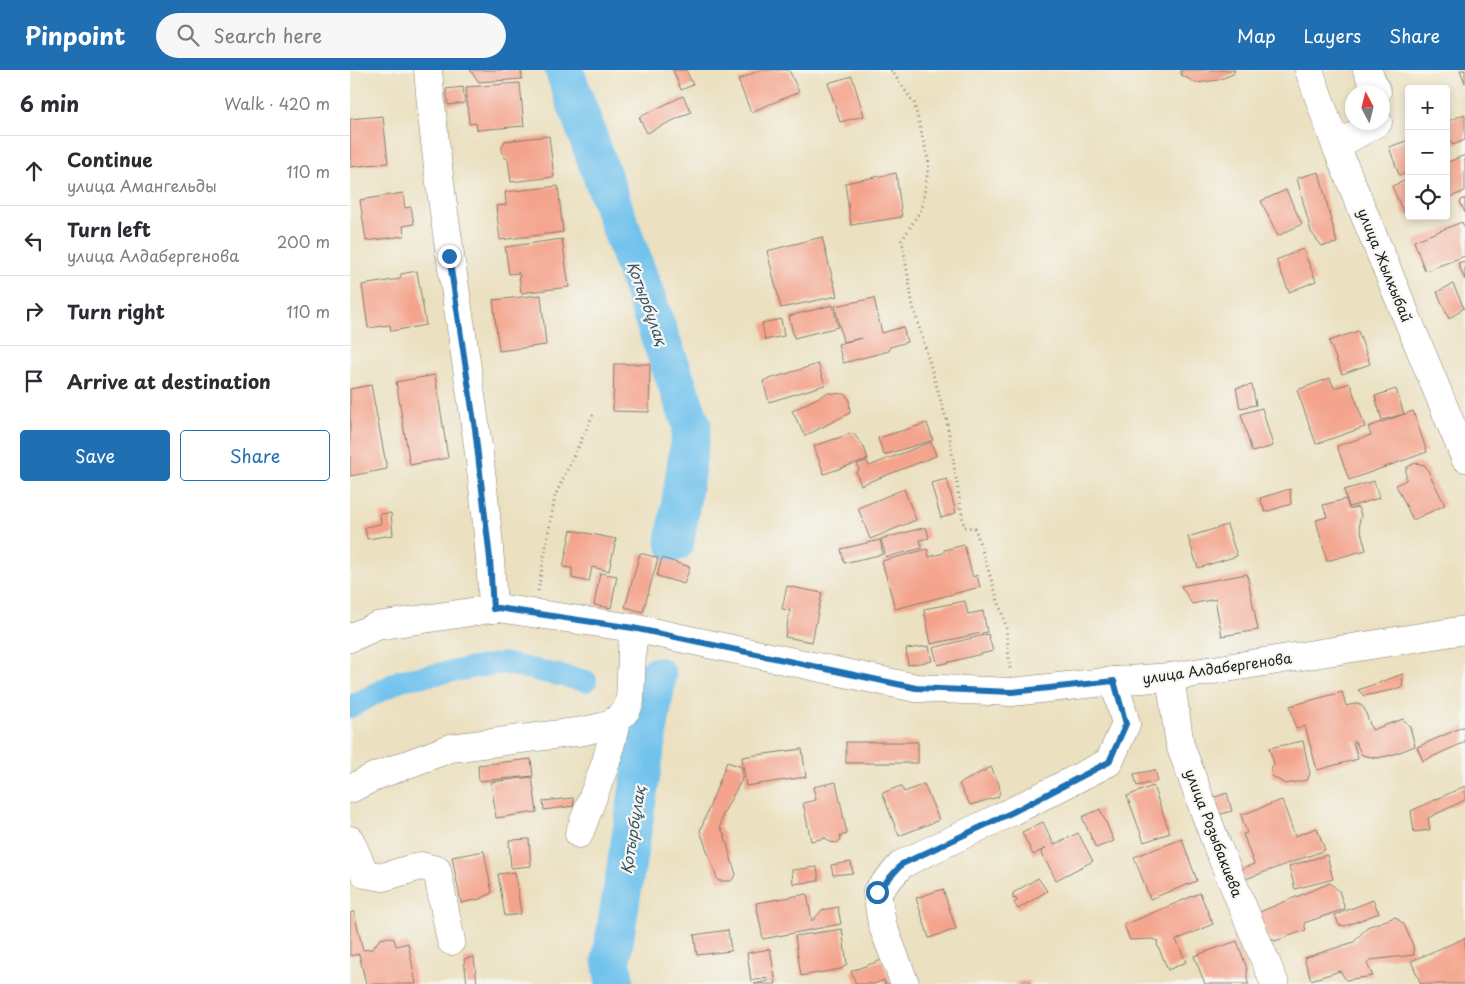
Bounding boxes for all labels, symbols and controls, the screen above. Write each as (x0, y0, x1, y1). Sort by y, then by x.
search box (156, 13, 506, 58)
text: Pinpoint (25, 17, 126, 53)
icon: search (174, 21, 202, 49)
text: Search here (214, 21, 322, 49)
text: Map (1237, 22, 1276, 49)
text: Layers (1304, 22, 1361, 49)
text: Share (1389, 22, 1440, 49)
north arrow (1345, 85, 1390, 130)
map controls (1405, 85, 1450, 220)
button: + (1405, 85, 1450, 130)
text: 6 min (20, 87, 79, 119)
text: Walk · 420 m (224, 91, 330, 115)
button: − (1405, 130, 1450, 175)
text: Continue (67, 145, 153, 173)
icon: ahead (20, 157, 48, 185)
text: 110 m (287, 159, 330, 183)
text: улица Амангельды (67, 173, 217, 197)
button: locate (1405, 175, 1450, 220)
street label: улица Жылкыбай (1353, 205, 1417, 325)
text: Turn left (67, 215, 151, 243)
icon: left (20, 227, 48, 255)
text: 200 m (277, 229, 330, 253)
text: улица Алдабергенова (67, 243, 239, 267)
route end (438, 245, 461, 268)
water label: Қотырбұлақ (622, 257, 674, 349)
icon: right (20, 297, 48, 325)
text: Turn right (67, 297, 165, 325)
text: 110 m (287, 299, 330, 323)
icon: arrive (20, 367, 48, 395)
text: Arrive at destination (67, 367, 271, 395)
button: Save (20, 430, 170, 481)
button: Share (180, 430, 330, 481)
street label: улица Алдабергенова (1141, 647, 1293, 689)
street label: улица Розыбакиева (1180, 766, 1248, 901)
water label: Қотырбұлақ (614, 784, 650, 876)
route start (866, 881, 889, 904)

